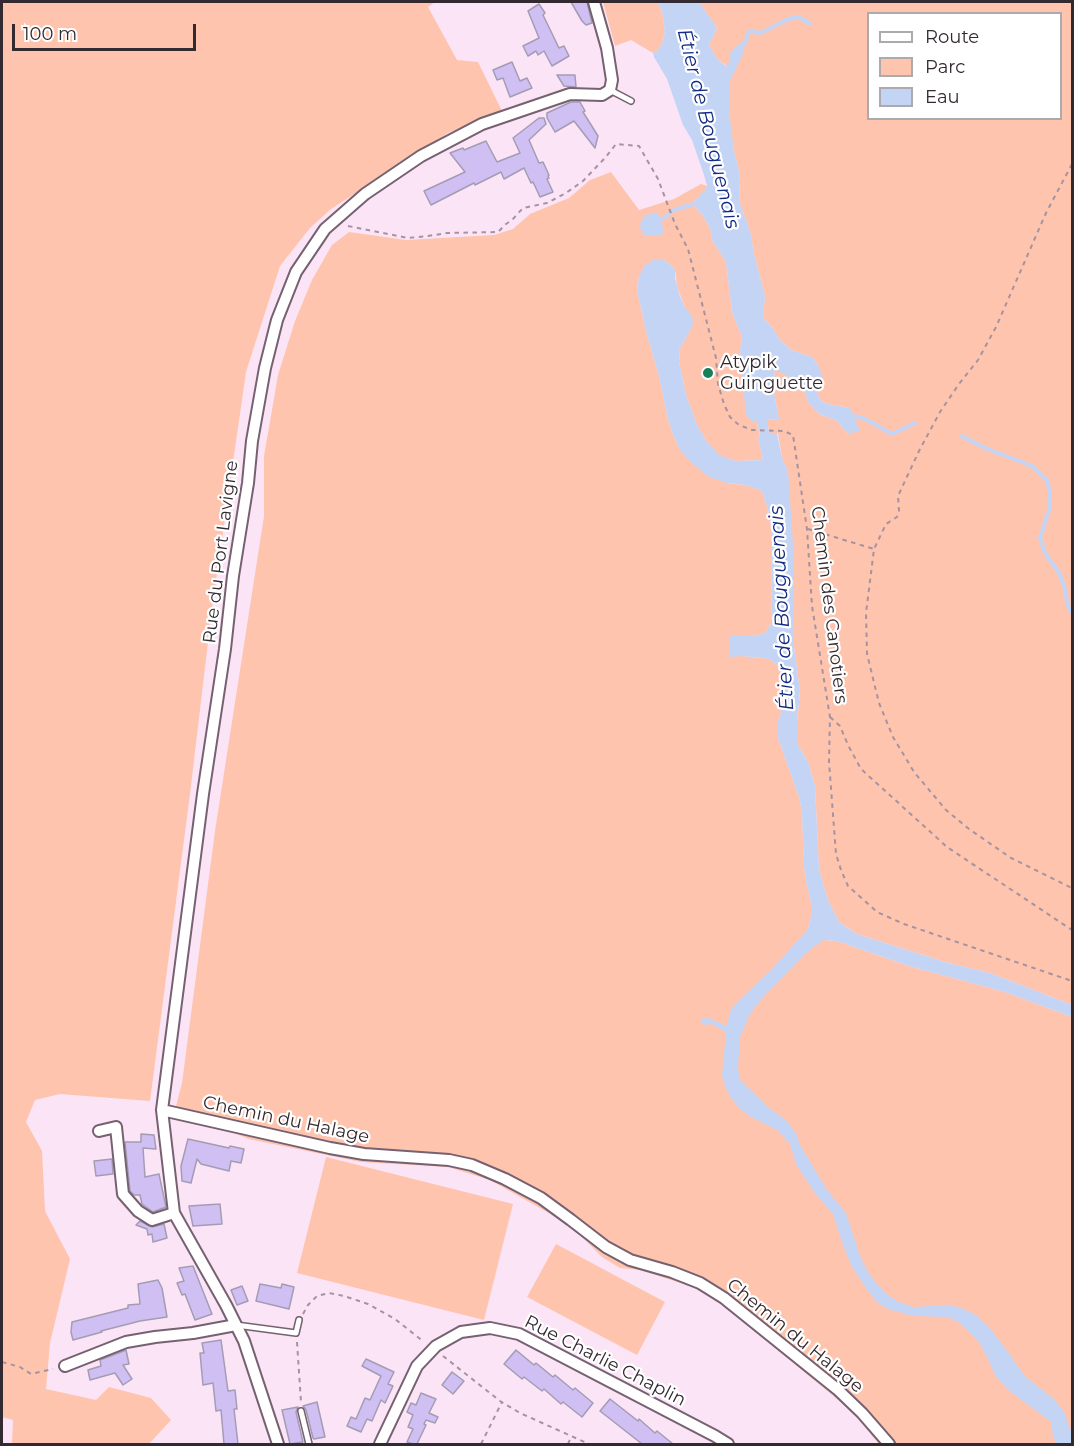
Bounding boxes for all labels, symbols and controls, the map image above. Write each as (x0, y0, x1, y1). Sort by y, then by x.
scale bar (15, 12, 200, 50)
legend (867, 12, 1062, 120)
text: 100 m (23, 23, 77, 45)
water label: Étier de Bouguenais (672, 26, 744, 232)
text: Route (925, 26, 979, 48)
text: Parc (925, 56, 965, 78)
text: Eau (925, 86, 960, 108)
place label: Atypik Guinguette (720, 352, 823, 394)
marker: Atypik Guinguette (701, 366, 715, 380)
street label: Rue du Port Lavigne (199, 459, 243, 645)
water label: Étier de Bouguenais (765, 505, 799, 711)
street label: Chemin des Canotiers (806, 505, 852, 705)
street label: Chemin du Halage (201, 1092, 371, 1148)
street label: Chemin du Halage (722, 1274, 868, 1398)
street label: Rue Charlie Chaplin (521, 1311, 689, 1411)

